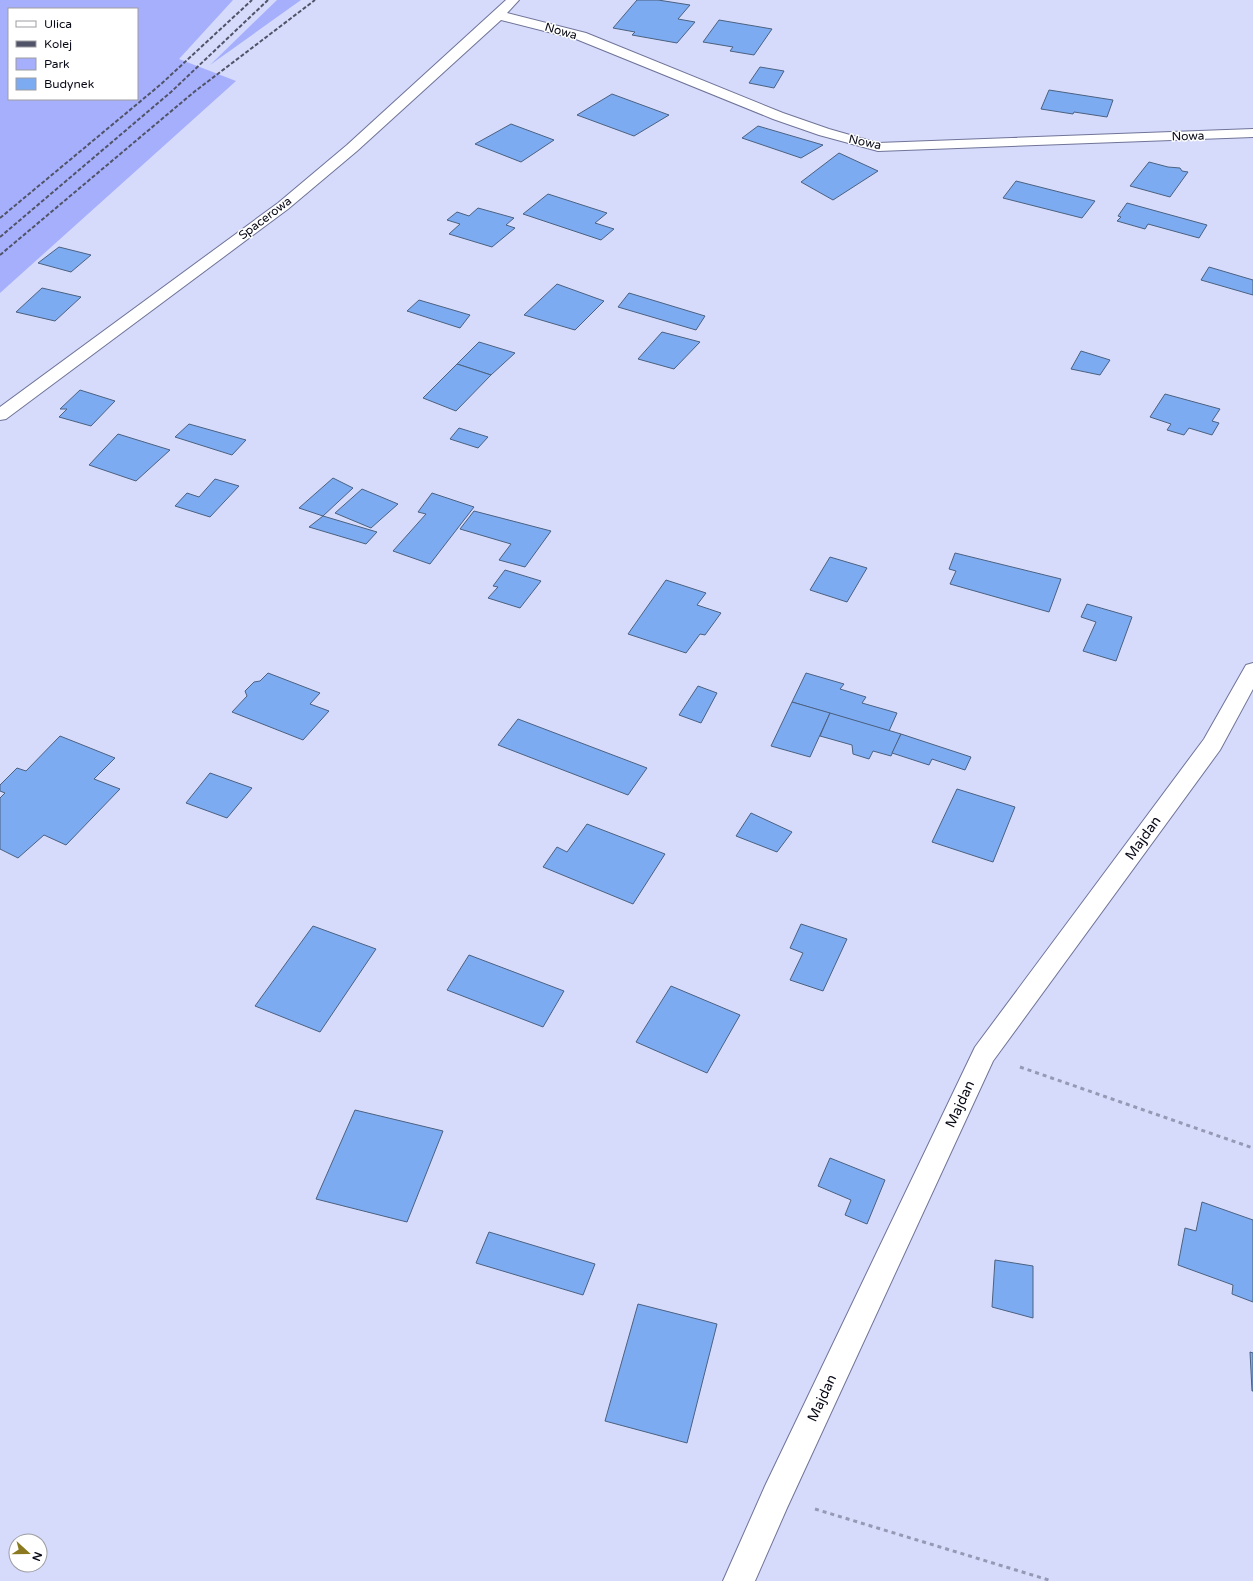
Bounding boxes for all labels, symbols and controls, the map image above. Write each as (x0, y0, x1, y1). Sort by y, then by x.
legend (8, 8, 138, 100)
text: Ulica (44, 17, 72, 31)
street label: Nowa (543, 20, 579, 42)
text: Kolej (44, 37, 72, 51)
text: Park (44, 57, 70, 71)
text: Budynek (44, 77, 95, 91)
street label: Nowa (1171, 128, 1205, 144)
street label: Nowa (847, 132, 883, 152)
street label: Spacerowa (236, 194, 294, 242)
street label: Majdan (1121, 813, 1165, 863)
street label: Majdan (942, 1078, 978, 1130)
street label: Majdan (804, 1372, 840, 1424)
north arrow (8, 1533, 48, 1573)
text: N (29, 1550, 45, 1563)

